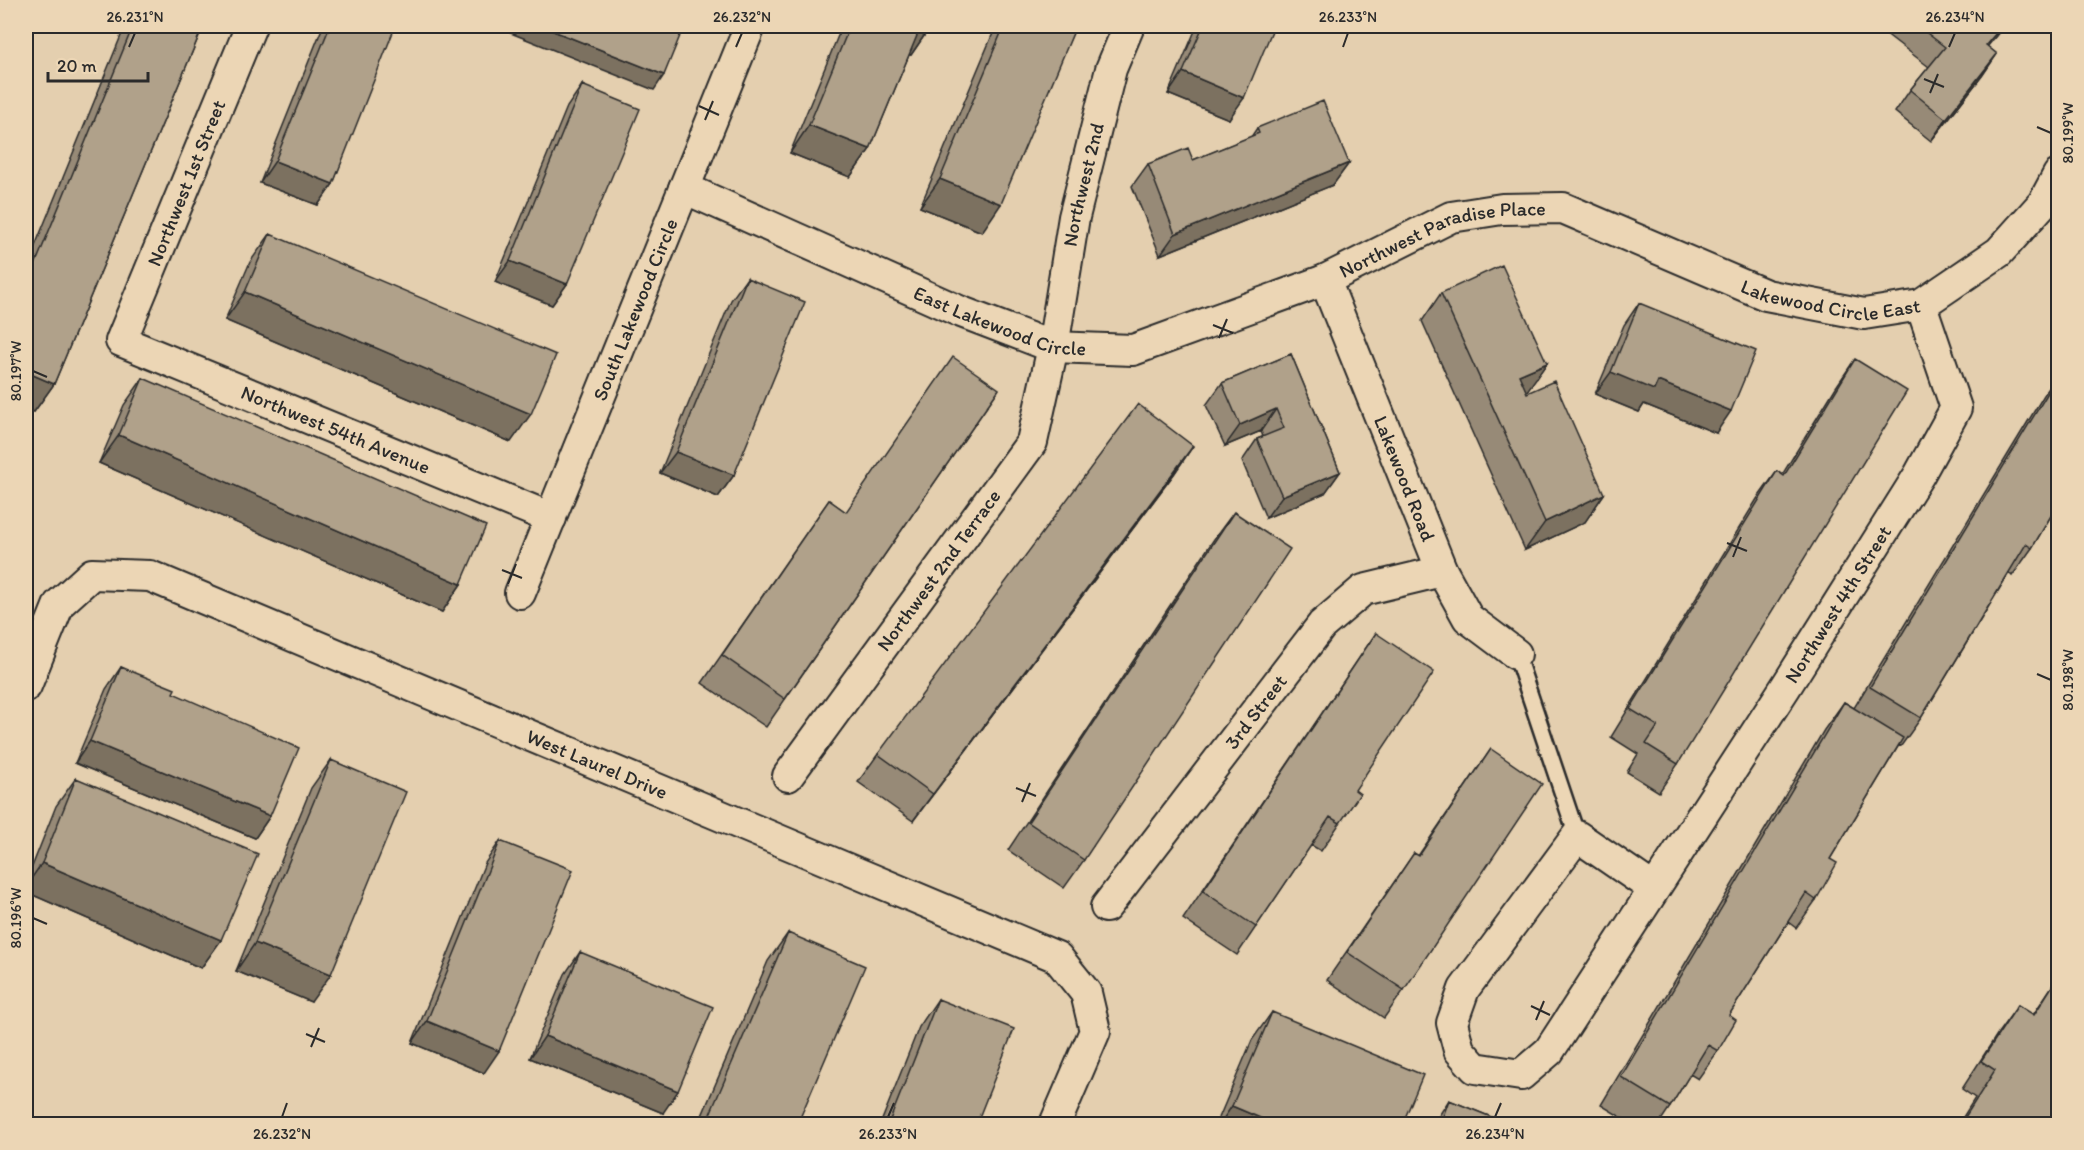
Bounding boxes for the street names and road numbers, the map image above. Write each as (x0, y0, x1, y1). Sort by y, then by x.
street label: Northwest 1st Street (142, 96, 231, 270)
street label: Northwest 2nd (1057, 120, 1109, 248)
street label: Northwest Paradise Place (1335, 196, 1546, 283)
street label: South Lakewood Circle (587, 215, 683, 404)
street label: Lakewood Circle East (1737, 274, 1922, 326)
street label: East Lakewood Circle (910, 280, 1087, 360)
street label: Northwest 54th Avenue (238, 380, 434, 479)
street label: Lakewood Road (1369, 412, 1441, 545)
street label: Northwest 2nd Terrace (871, 485, 1005, 656)
street label: Northwest 4th Street (1779, 521, 1896, 687)
street label: 3rd Street (1220, 669, 1292, 754)
street label: West Laurel Drive (523, 724, 671, 804)

